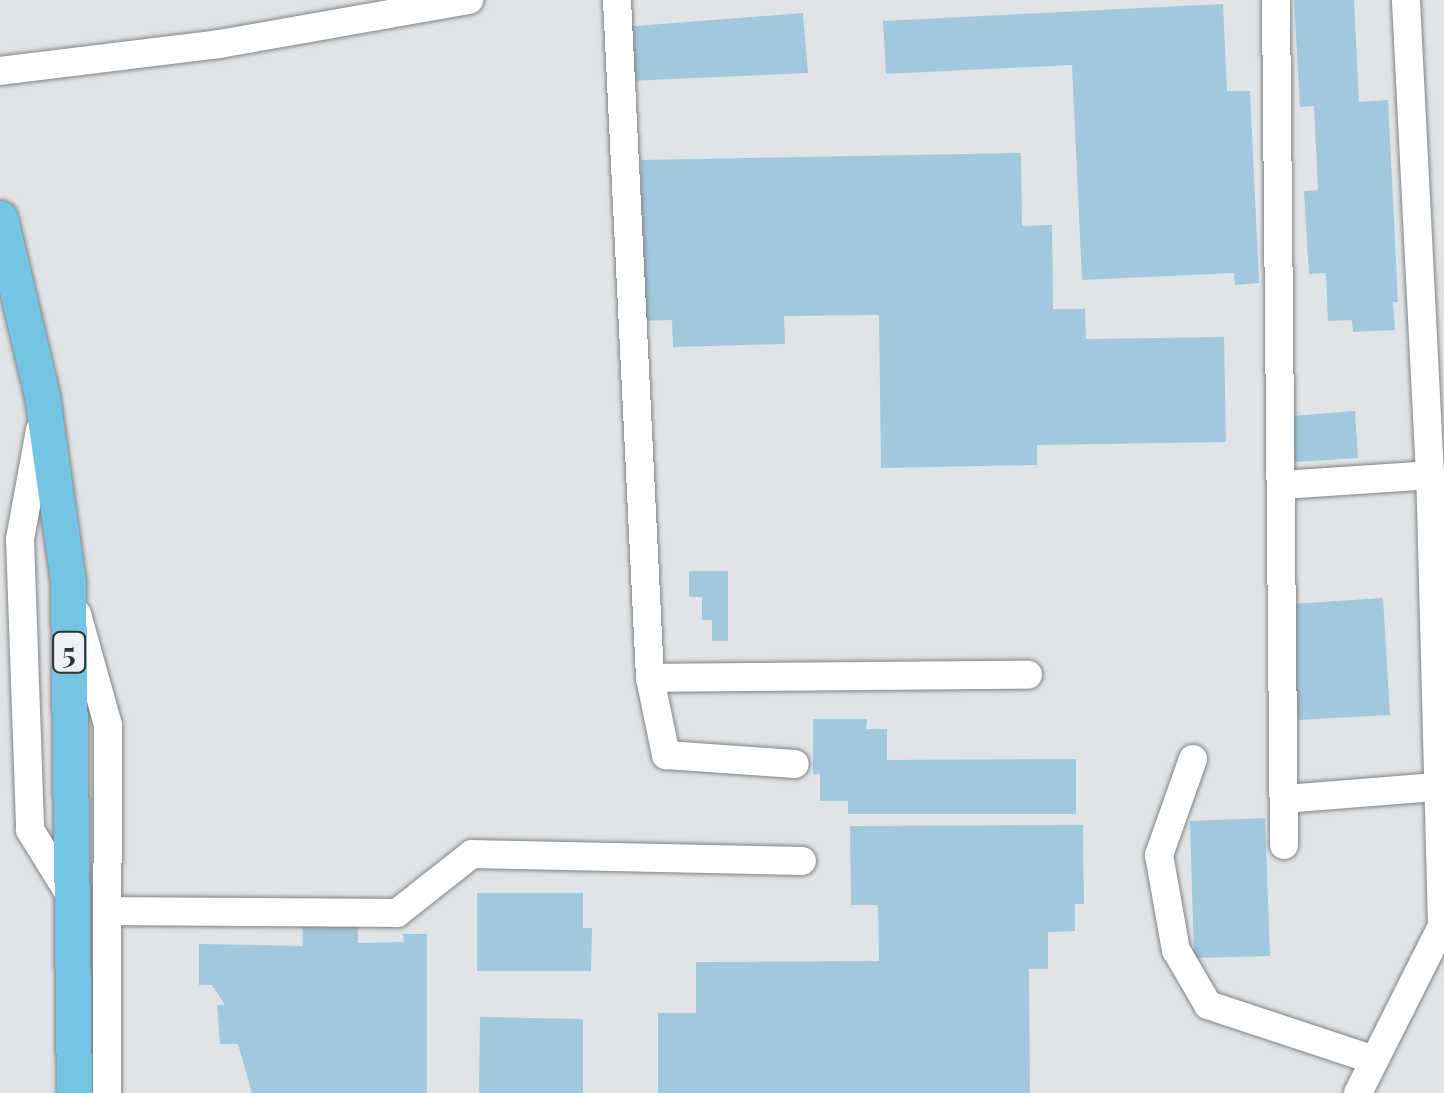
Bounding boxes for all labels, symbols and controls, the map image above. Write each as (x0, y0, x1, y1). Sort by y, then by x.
road number: 5 (52, 627, 86, 677)

